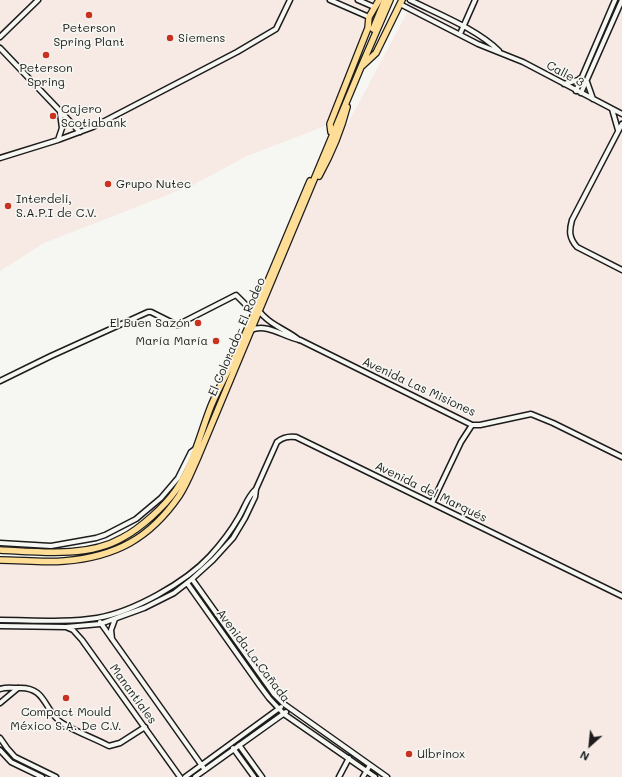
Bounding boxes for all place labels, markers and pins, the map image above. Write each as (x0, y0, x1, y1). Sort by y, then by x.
marker: Peterson Spring Plant (84, 10, 94, 20)
place label: Peterson Spring Plant (53, 21, 125, 49)
place label: Siemens (178, 31, 225, 45)
marker: Siemens (165, 33, 175, 43)
marker: Peterson Spring (41, 50, 51, 60)
place label: Peterson Spring (19, 61, 73, 89)
place label: Cajero Scotiabank (61, 102, 126, 130)
marker: Cajero Scotiabank (48, 111, 58, 121)
place label: Grupo Nutec (116, 177, 191, 191)
marker: Grupo Nutec (103, 179, 113, 189)
place label: Interdeli, S.A.P.I de C.V. (16, 192, 97, 220)
marker: Interdeli, S.A.P.I de C.V. (3, 201, 13, 211)
place label: El Buen Sazón (110, 316, 190, 330)
marker: El Buen Sazón (193, 318, 203, 328)
place label: María María (136, 334, 208, 348)
marker: María María (211, 336, 221, 346)
marker: Compact Mould México S.A. De C.V. (61, 693, 71, 703)
place label: Compact Mould México S.A. De C.V. (10, 705, 122, 733)
place label: Ulbrinox (417, 747, 465, 761)
marker: Ulbrinox (404, 749, 414, 759)

